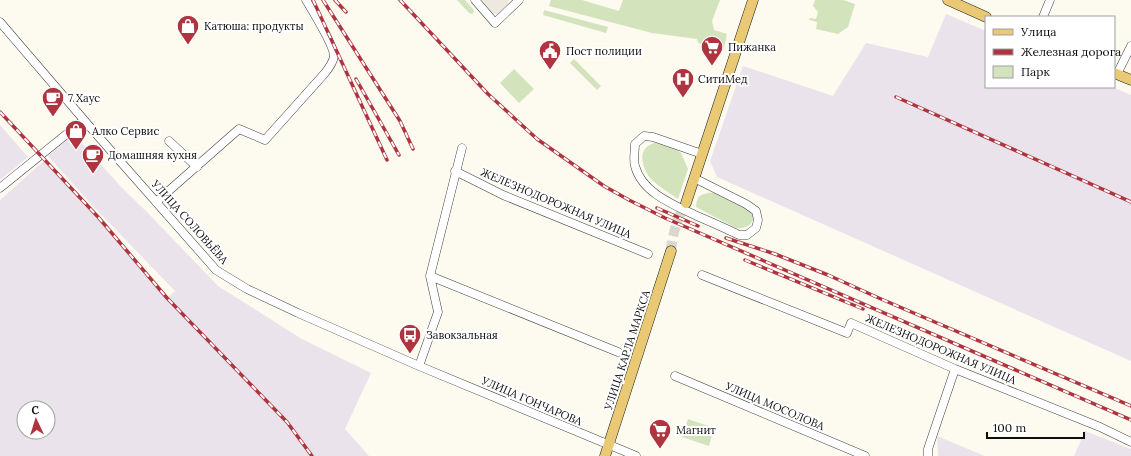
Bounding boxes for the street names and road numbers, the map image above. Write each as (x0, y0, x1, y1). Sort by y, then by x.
street label: ЖЕЛЕЗНОДОРОЖНАЯ УЛИЦА (479, 165, 634, 242)
street label: УЛИЦА СОЛОВЬЁВА (148, 176, 232, 268)
street label: УЛИЦА КАРЛА МАРКСА (601, 287, 653, 413)
street label: ЖЕЛЕЗНОДОРОЖНАЯ УЛИЦА (864, 311, 1019, 388)
street label: УЛИЦА ГОНЧАРОВА (479, 373, 585, 429)
street label: УЛИЦА МОСОЛОВА (722, 378, 828, 434)

